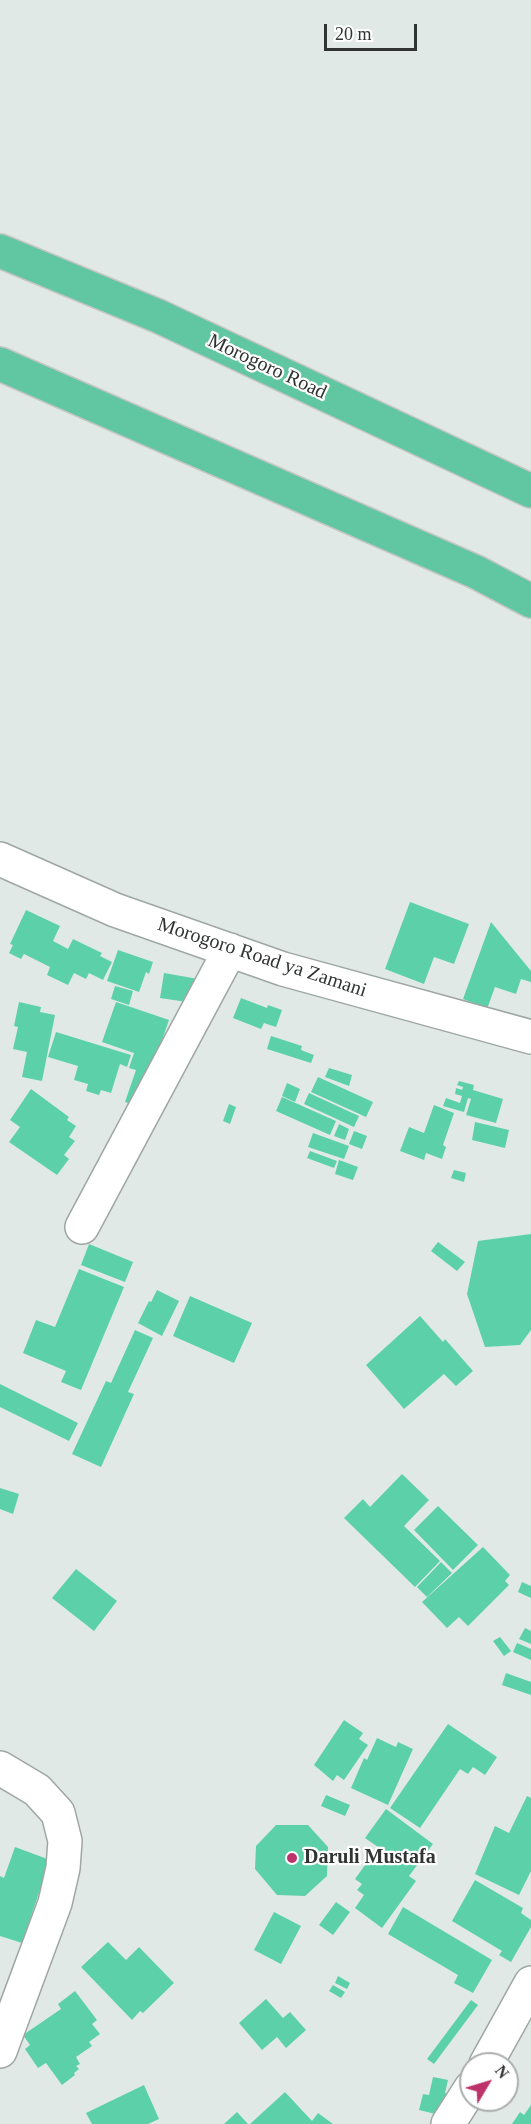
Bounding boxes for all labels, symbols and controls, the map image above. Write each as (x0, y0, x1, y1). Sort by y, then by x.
scale bar (327, 12, 420, 50)
text: 20 m (335, 24, 372, 44)
street label: Morogoro Road (204, 329, 330, 405)
street label: Morogoro Road ya Zamani (154, 913, 370, 1003)
place label: Daruli Mustafa (304, 1846, 436, 1870)
marker: Daruli Mustafa (285, 1851, 299, 1865)
north arrow (459, 2052, 519, 2112)
text: N (492, 2062, 512, 2082)

